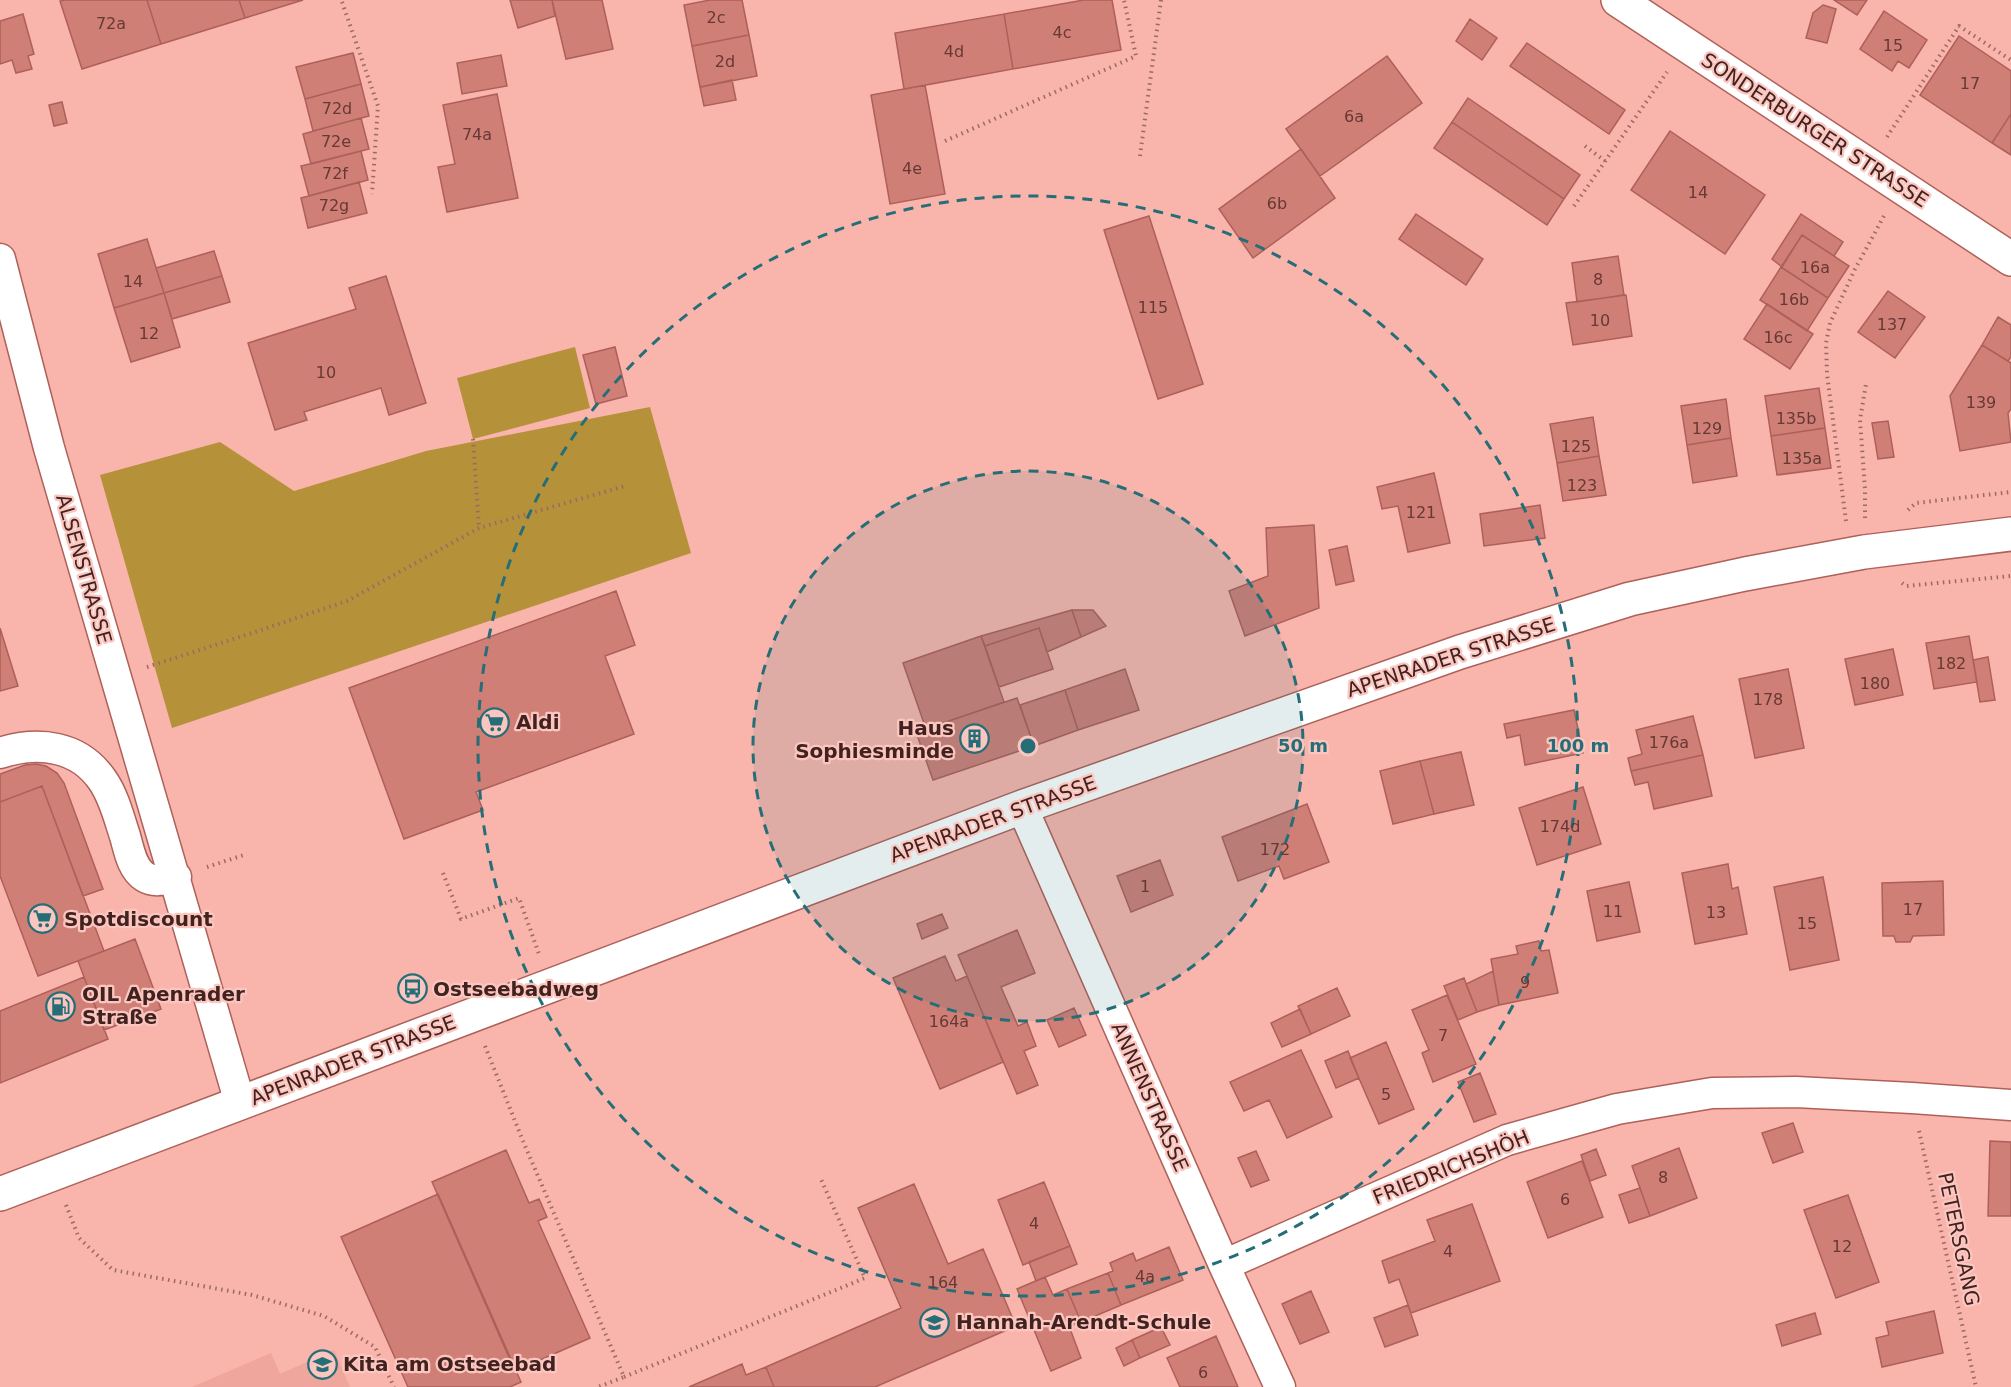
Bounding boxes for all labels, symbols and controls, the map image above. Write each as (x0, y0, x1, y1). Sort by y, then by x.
house number: 2c (707, 8, 725, 27)
house number: 72a (96, 14, 126, 33)
house number: 4c (1053, 23, 1071, 42)
house number: 15 (1883, 36, 1903, 55)
house number: 4d (944, 42, 964, 61)
street label: SONDERBURGER STRASSE (1697, 48, 1933, 212)
house number: 2d (715, 52, 735, 71)
house number: 17 (1960, 74, 1980, 93)
house number: 72d (322, 99, 352, 118)
house number: 6a (1344, 107, 1364, 126)
house number: 74a (462, 125, 492, 144)
house number: 72e (321, 132, 351, 151)
house number: 4e (902, 159, 922, 178)
house number: 72f (322, 164, 348, 183)
house number: 14 (1688, 183, 1708, 202)
house number: 6b (1267, 194, 1287, 213)
house number: 72g (319, 196, 349, 215)
house number: 16a (1800, 258, 1830, 277)
house number: 8 (1593, 270, 1603, 289)
house number: 14 (123, 272, 143, 291)
house number: 16b (1779, 290, 1809, 309)
house number: 115 (1138, 298, 1168, 317)
house number: 10 (1590, 311, 1610, 330)
house number: 137 (1877, 315, 1907, 334)
house number: 12 (139, 324, 159, 343)
house number: 16c (1763, 328, 1793, 347)
house number: 10 (316, 363, 336, 382)
house number: 139 (1966, 393, 1996, 412)
house number: 135b (1776, 409, 1816, 428)
house number: 129 (1692, 419, 1722, 438)
house number: 125 (1561, 437, 1591, 456)
house number: 135a (1782, 449, 1822, 468)
house number: 123 (1567, 476, 1597, 495)
street label: ALSENSTRASSE (51, 491, 117, 647)
house number: 121 (1406, 503, 1436, 522)
street label: APENRADER STRASSE (1344, 612, 1558, 702)
house number: 182 (1936, 654, 1966, 673)
house number: 180 (1860, 674, 1890, 693)
house number: 178 (1753, 690, 1783, 709)
supermarket icon: Aldi (479, 706, 511, 738)
place label: Aldi (516, 710, 560, 734)
place label: Haus Sophiesminde (795, 716, 954, 763)
building icon: Haus Sophiesminde (959, 723, 991, 755)
house number: 176a (1649, 733, 1689, 752)
text: 50 m (1278, 735, 1328, 756)
text: 100 m (1547, 735, 1609, 756)
centre of rings (1018, 736, 1038, 756)
street label: APENRADER STRASSE (886, 770, 1100, 868)
house number: 174d (1540, 817, 1580, 836)
house number: 172 (1260, 840, 1290, 859)
house number: 1 (1140, 877, 1150, 896)
house number: 17 (1903, 900, 1923, 919)
house number: 11 (1603, 902, 1623, 921)
supermarket icon: Spotdiscount (27, 903, 59, 935)
house number: 13 (1706, 903, 1726, 922)
place label: Spotdiscount (64, 907, 213, 931)
house number: 15 (1797, 914, 1817, 933)
bus stop icon: Ostseebadweg (396, 973, 428, 1005)
house number: 9 (1520, 973, 1530, 992)
place label: Ostseebadweg (433, 977, 599, 1001)
place label: OIL Apenrader Straße (82, 982, 245, 1029)
fuel station icon: OIL Apenrader Straße (45, 990, 77, 1022)
street label: APENRADER STRASSE (247, 1010, 459, 1110)
house number: 164a (929, 1012, 969, 1031)
street label: ANNENSTRASSE (1106, 1019, 1194, 1175)
house number: 7 (1438, 1026, 1448, 1045)
house number: 5 (1381, 1085, 1391, 1104)
street label: FRIEDRICHSHÖH (1369, 1125, 1533, 1209)
house number: 8 (1658, 1168, 1668, 1187)
street label: PETERSGANG (1933, 1170, 1985, 1308)
house number: 6 (1560, 1190, 1570, 1209)
house number: 4 (1029, 1214, 1039, 1233)
house number: 12 (1832, 1237, 1852, 1256)
house number: 4 (1443, 1242, 1453, 1261)
house number: 4a (1135, 1267, 1155, 1286)
house number: 164 (928, 1273, 958, 1292)
school or university icon: Hannah-Arendt-Schule (919, 1306, 951, 1338)
place label: Hannah-Arendt-Schule (956, 1310, 1211, 1334)
school or university icon: Kita am Ostseebad (306, 1348, 338, 1380)
place label: Kita am Ostseebad (343, 1352, 556, 1376)
house number: 6 (1198, 1363, 1208, 1382)

